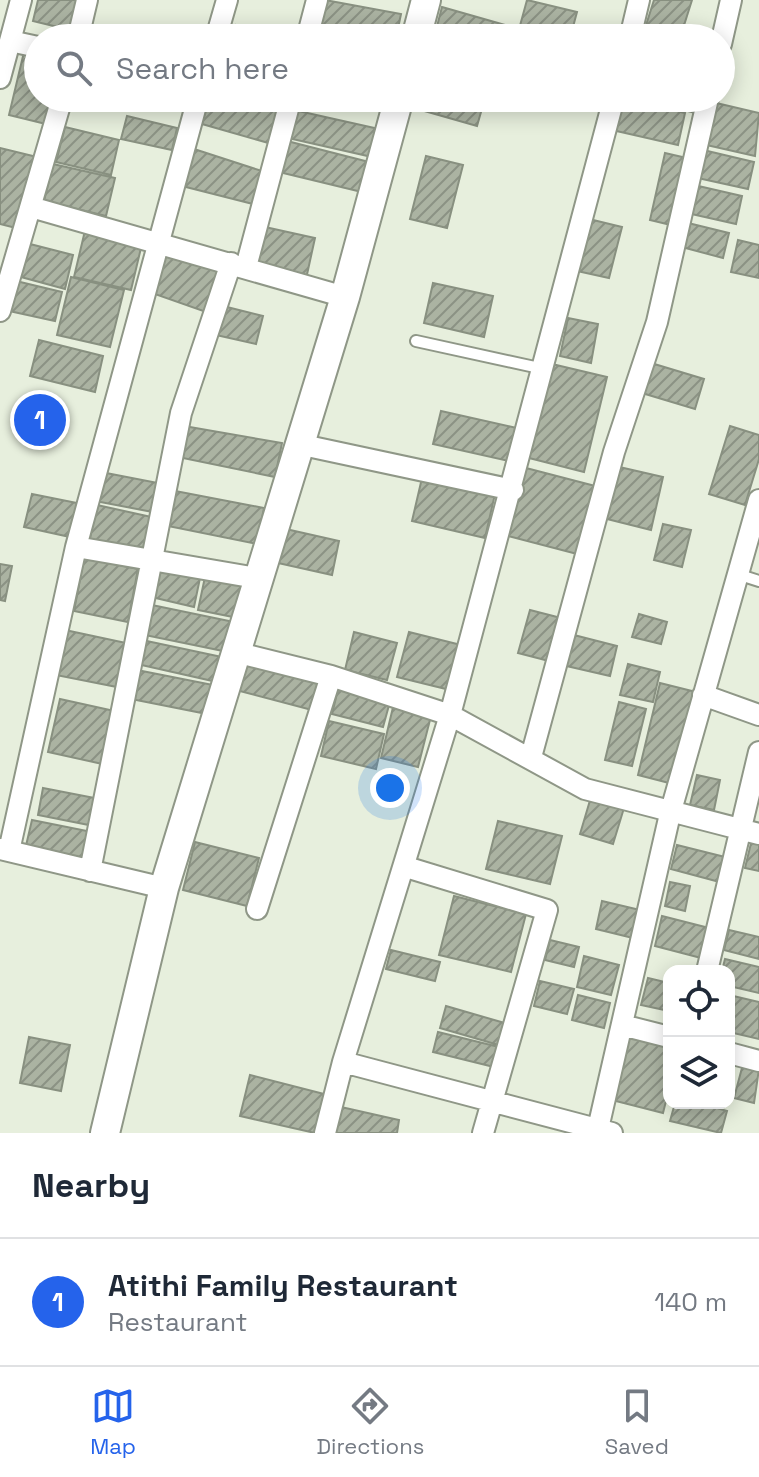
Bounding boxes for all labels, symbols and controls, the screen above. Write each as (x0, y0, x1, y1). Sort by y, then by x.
search box (24, 24, 735, 112)
icon: search (52, 46, 96, 90)
text: Search here (116, 49, 289, 88)
pin: 1 (14, 390, 66, 450)
your location (370, 768, 410, 808)
map controls (663, 965, 735, 1109)
button: locate (663, 965, 735, 1037)
button: layers (663, 1037, 735, 1109)
text: Nearby (32, 1164, 150, 1207)
text: Atithi Family Restaurant (108, 1266, 458, 1305)
text: 1 (52, 1285, 64, 1319)
text: 140 m (654, 1285, 727, 1319)
text: Restaurant (108, 1305, 247, 1339)
tab: Map (90, 1384, 136, 1460)
tab: Directions (316, 1384, 424, 1460)
tab: Saved (605, 1384, 669, 1460)

